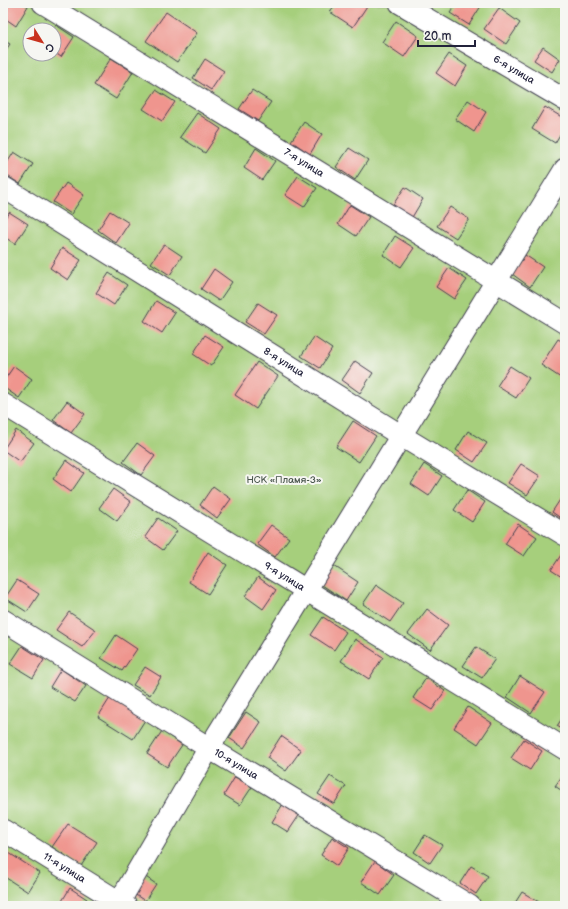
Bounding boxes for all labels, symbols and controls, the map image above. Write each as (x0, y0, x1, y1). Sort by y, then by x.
north arrow (22, 22, 62, 62)
scale bar (418, 22, 475, 48)
text: 20 m (424, 29, 451, 44)
text: С (42, 41, 57, 55)
street label: 6-я улица (491, 53, 537, 87)
street label: 7-я улица (282, 146, 326, 180)
street label: 8-я улица (261, 345, 306, 380)
park label: НСК «Пламя-3» (246, 474, 322, 486)
street label: 9-я улица (262, 560, 307, 594)
street label: 10-я улица (212, 746, 260, 782)
street label: 11-я улица (41, 850, 88, 885)

